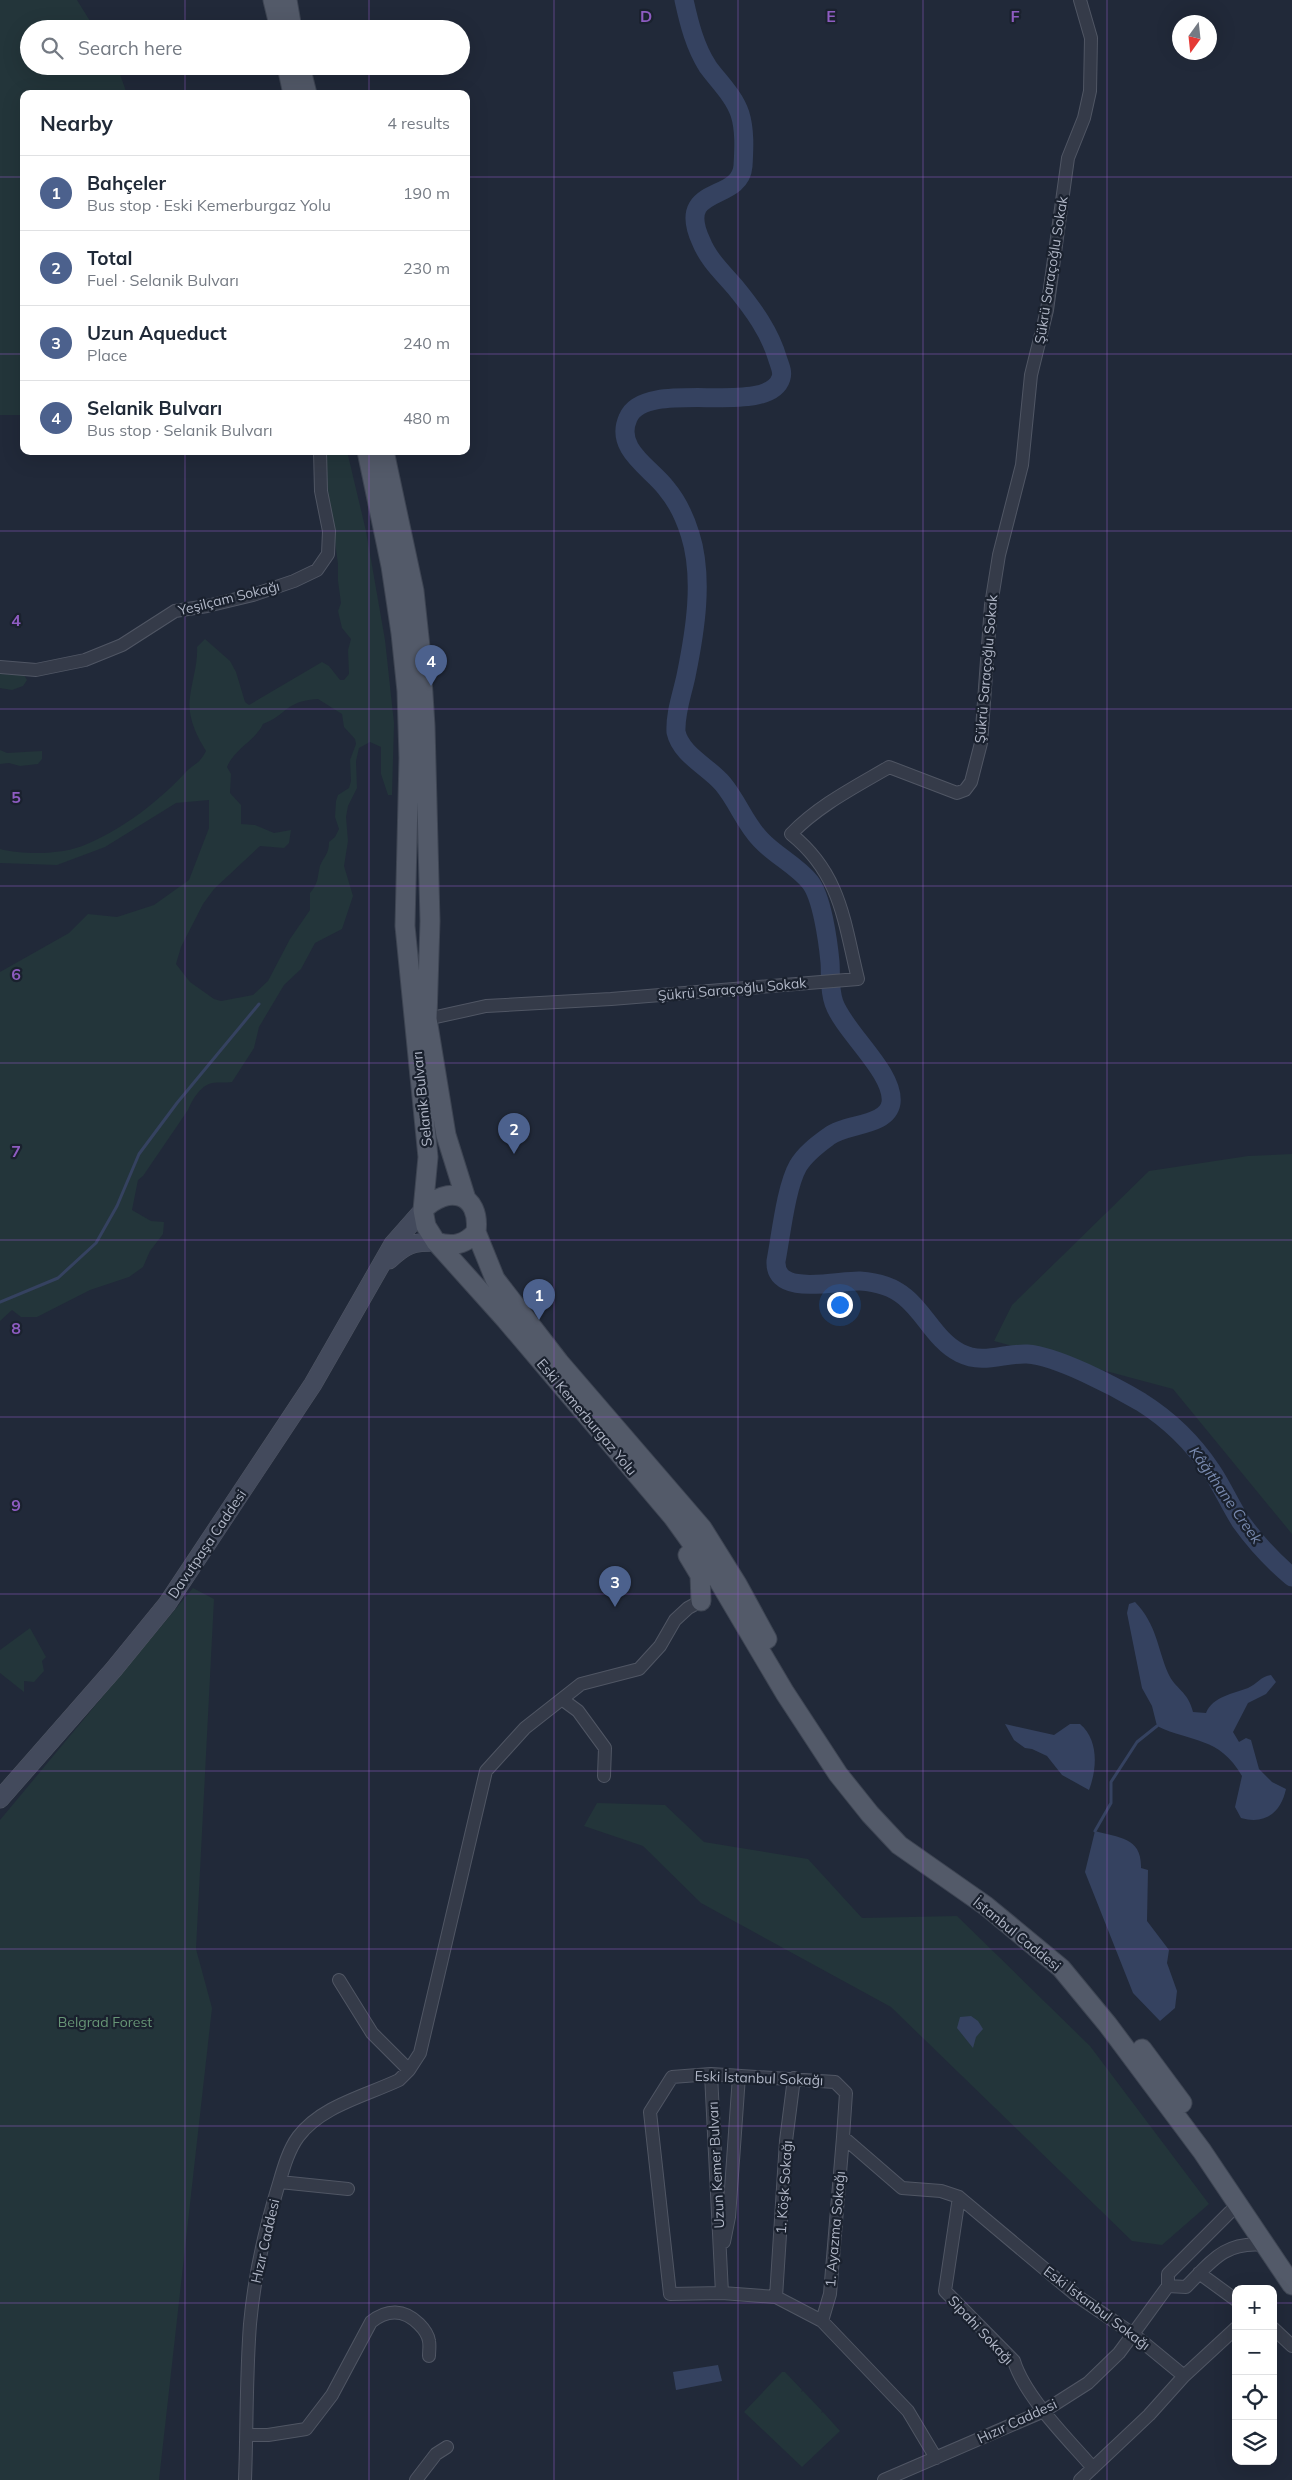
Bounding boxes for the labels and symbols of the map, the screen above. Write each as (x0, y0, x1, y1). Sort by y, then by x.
text: D (640, 6, 652, 26)
text: E (826, 6, 836, 26)
text: F (1010, 6, 1020, 26)
north arrow (1172, 15, 1217, 60)
street label: Şükrü Saraçoğlu Sokak (1030, 194, 1072, 345)
street label: Yeşilçam Sokağı (175, 577, 282, 620)
street label: Şükrü Saraçoğlu Sokak (971, 593, 1002, 744)
text: 4 (11, 610, 21, 630)
pin: 4 (415, 645, 447, 686)
text: 5 (11, 787, 21, 807)
text: 6 (11, 964, 21, 984)
street label: Şükrü Saraçoğlu Sokak (657, 973, 808, 1004)
street label: Selanik Bulvarı (408, 1051, 436, 1147)
pin: 2 (498, 1113, 530, 1154)
text: 7 (11, 1141, 21, 1161)
pin: 1 (523, 1279, 555, 1320)
your location (827, 1292, 853, 1318)
text: 8 (11, 1318, 21, 1338)
street label: Eski Kemerburgaz Yolu (533, 1355, 641, 1479)
water label: Kâğıthane Creek (1185, 1443, 1267, 1548)
street label: Davutpaşa Caddesi (164, 1486, 250, 1602)
text: 9 (11, 1495, 21, 1515)
pin: 3 (599, 1566, 631, 1607)
street label: İstanbul Caddesi (969, 1893, 1065, 1975)
park label: Belgrad Forest (58, 2013, 152, 2031)
street label: Eski İstanbul Sokağı (694, 2067, 824, 2089)
street label: Uzun Kemer Bulvarı (704, 2101, 728, 2229)
street label: 1. Köşk Sokağı (772, 2140, 796, 2234)
street label: 1. Ayazma Sokağı (821, 2170, 849, 2288)
street label: Hızır Caddesi (247, 2197, 283, 2285)
street label: Eski İstanbul Sokağı (1040, 2262, 1154, 2354)
street label: Sipahi Sokağı (944, 2292, 1018, 2368)
street label: Hızır Caddesi (974, 2395, 1060, 2447)

